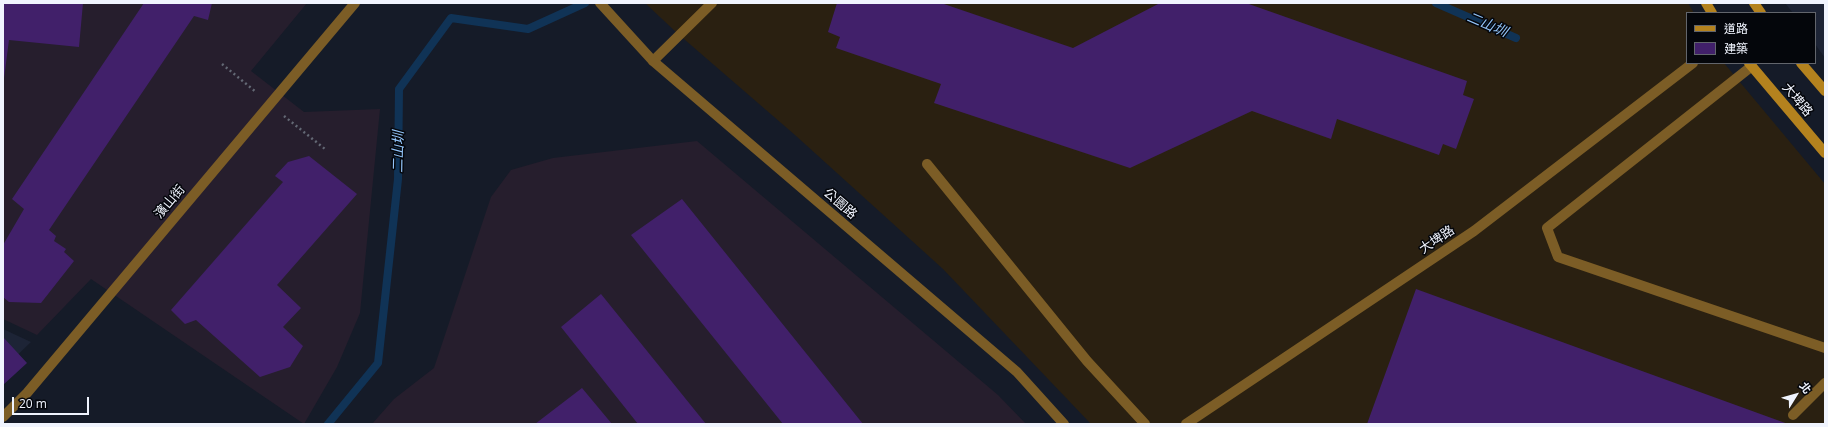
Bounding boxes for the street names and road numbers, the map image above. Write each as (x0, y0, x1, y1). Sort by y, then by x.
street label: 大埤路 (1778, 80, 1816, 120)
street label: 濱山街 (151, 182, 189, 222)
street label: 公園路 (820, 185, 860, 223)
street label: 大埤路 (1416, 223, 1458, 257)

